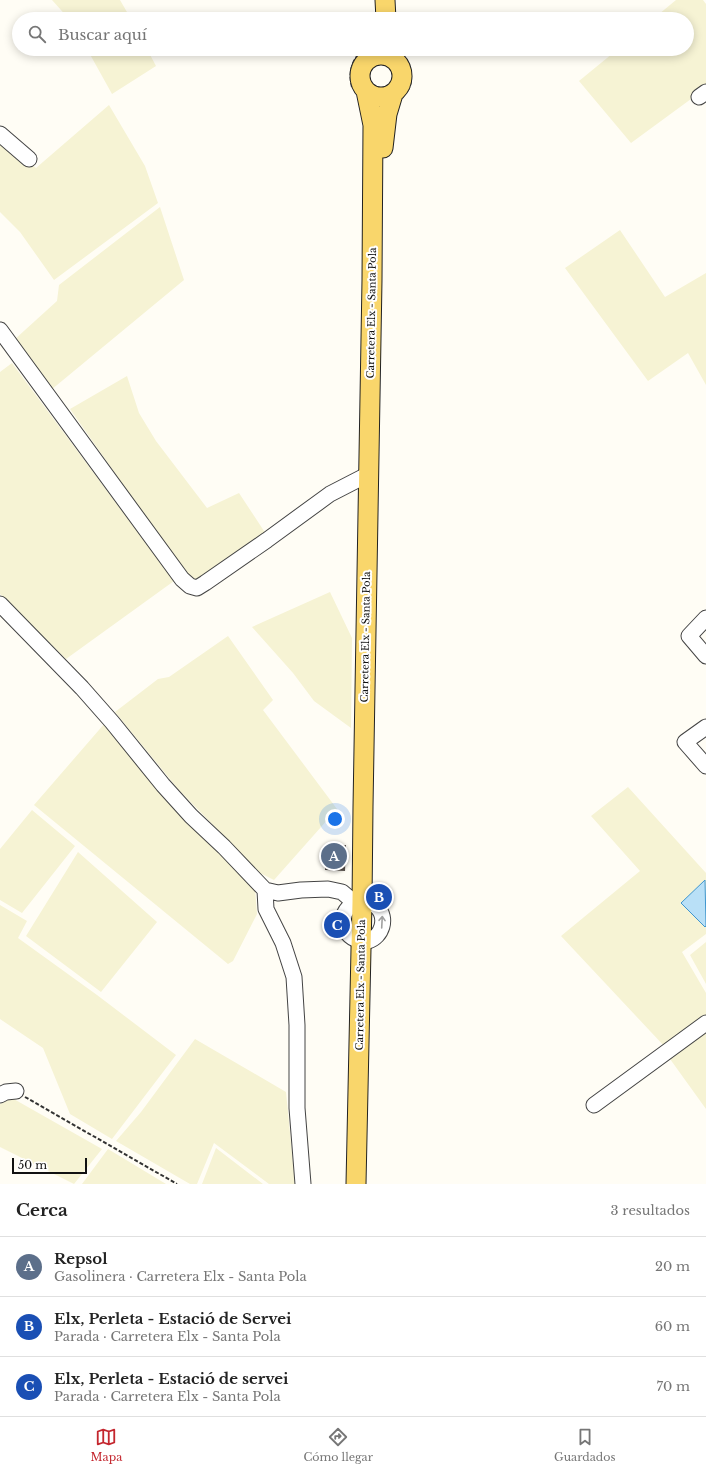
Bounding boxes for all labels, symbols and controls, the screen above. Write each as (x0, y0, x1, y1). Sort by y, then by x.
search box (12, 12, 694, 56)
icon: search (26, 23, 48, 45)
text: Buscar aquí (58, 25, 147, 44)
street label: Carretera Elx - Santa Pola (364, 247, 379, 379)
street label: Carretera Elx - Santa Pola (358, 571, 373, 703)
your location (325, 809, 345, 829)
pin: A (321, 841, 347, 871)
pin: B (366, 882, 392, 912)
pin: C (324, 910, 350, 940)
one-way arrow (378, 916, 385, 929)
street label: Carretera Elx - Santa Pola (353, 919, 368, 1051)
scale bar (12, 1156, 87, 1175)
text: 50 m (18, 1158, 47, 1172)
text: Cerca (16, 1200, 68, 1221)
text: 3 resultados (611, 1202, 690, 1219)
text: Repsol (54, 1249, 108, 1268)
text: A (24, 1258, 34, 1275)
text: 20 m (655, 1258, 690, 1275)
text: Gasolinera · Carretera Elx - Santa Pola (54, 1268, 307, 1285)
text: Elx, Perleta - Estació de Servei (54, 1309, 291, 1328)
text: B (24, 1318, 34, 1335)
text: 60 m (655, 1318, 690, 1335)
text: Parada · Carretera Elx - Santa Pola (54, 1328, 281, 1345)
text: Elx, Perleta - Estació de servei (54, 1369, 289, 1388)
text: C (24, 1378, 34, 1395)
text: 70 m (657, 1378, 690, 1395)
text: Parada · Carretera Elx - Santa Pola (54, 1388, 281, 1405)
tab: Mapa (91, 1426, 122, 1464)
tab: Cómo llegar (303, 1426, 373, 1464)
tab: Guardados (554, 1426, 615, 1464)

